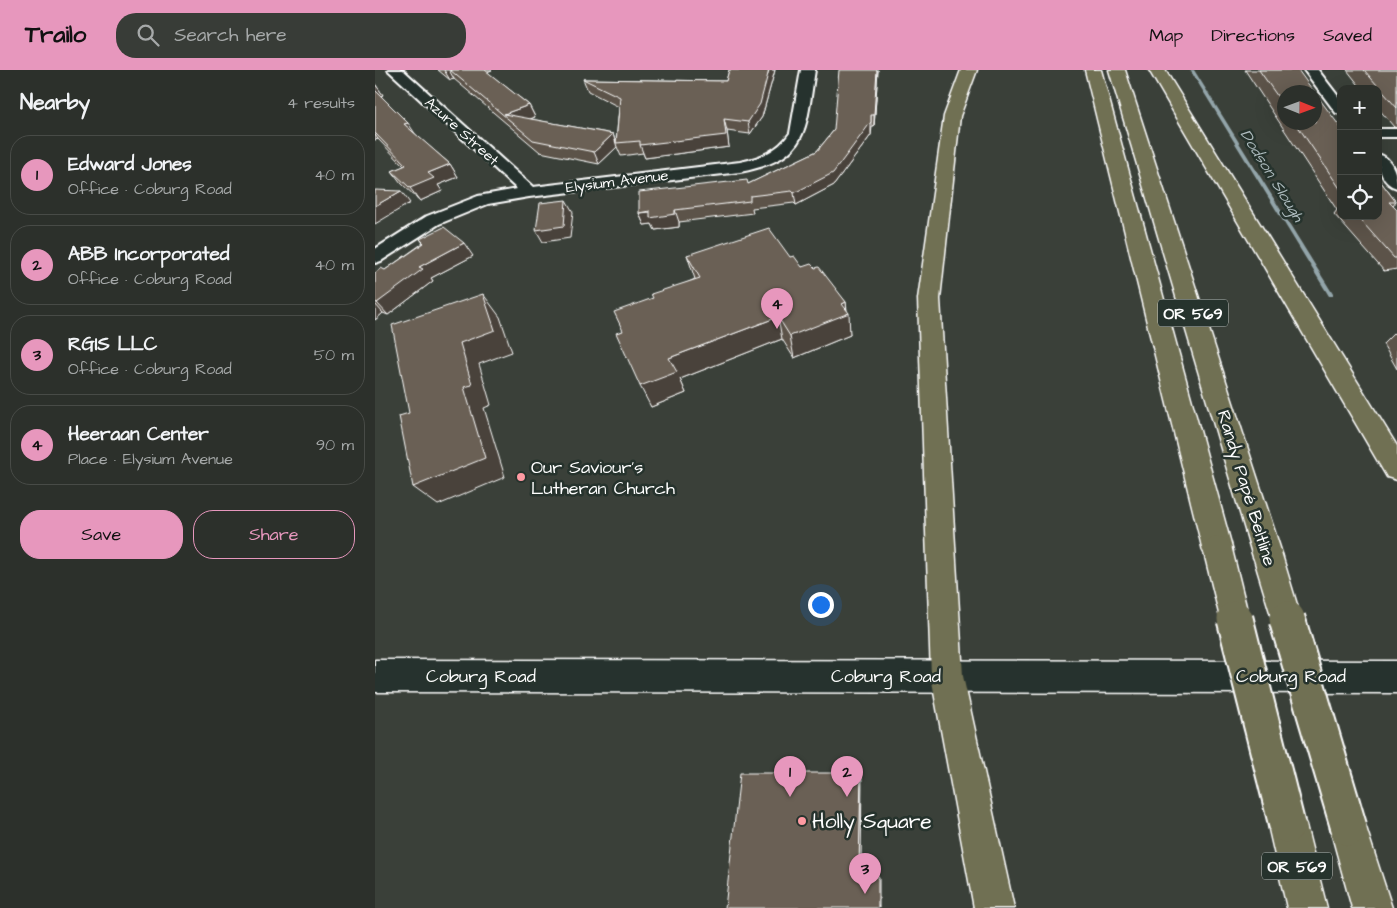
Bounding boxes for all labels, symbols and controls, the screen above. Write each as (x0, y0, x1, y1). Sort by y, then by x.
search box (116, 13, 466, 58)
text: Trailo (25, 18, 86, 52)
icon: search (134, 21, 162, 49)
text: Search here (174, 22, 286, 49)
text: Map (1149, 23, 1183, 48)
text: Directions (1211, 23, 1295, 48)
text: Saved (1323, 23, 1372, 48)
north arrow (1277, 85, 1322, 130)
map controls (1337, 85, 1382, 220)
button: + (1337, 85, 1382, 130)
text: Nearby (20, 88, 90, 117)
text: 4 results (287, 92, 355, 114)
street label: Azure Street (420, 92, 503, 170)
water label: Dodson Slough (1234, 125, 1310, 227)
button: − (1337, 130, 1382, 175)
text: Edward Jones (68, 151, 192, 178)
text: 1 (36, 164, 38, 186)
text: 40 m (314, 164, 354, 186)
street label: Elysium Avenue (565, 165, 670, 199)
button: locate (1337, 175, 1382, 220)
text: Office · Coburg Road (68, 178, 232, 200)
text: ABB Incorporated (68, 241, 229, 268)
text: 2 (32, 254, 42, 276)
text: 40 m (314, 254, 354, 276)
text: Office · Coburg Road (68, 268, 232, 290)
pin: 4 (761, 288, 793, 329)
road number: OR 569 (1158, 300, 1228, 326)
text: RGIS LLC (68, 331, 157, 358)
text: 3 (33, 344, 41, 366)
text: 50 m (314, 344, 354, 366)
text: Office · Coburg Road (68, 358, 232, 380)
street label: Randy Papé Beltline (1210, 407, 1282, 570)
text: Heeraan Center (68, 421, 209, 448)
text: 4 (32, 434, 42, 456)
text: 90 m (316, 434, 354, 456)
text: Place · Elysium Avenue (68, 448, 233, 470)
place label: Our Saviour's Lutheran Church (531, 455, 675, 501)
marker: Our Saviour's Lutheran Church (515, 471, 527, 483)
button: Save (20, 510, 183, 559)
button: Share (193, 510, 355, 559)
your location (808, 592, 834, 618)
street label: Coburg Road (426, 664, 536, 690)
street label: Coburg Road (831, 664, 941, 690)
street label: Coburg Road (1236, 664, 1346, 690)
pin: 1 (774, 756, 806, 797)
pin: 2 (831, 756, 863, 797)
place label: Holly Square (812, 807, 932, 838)
marker: Holly Square (796, 815, 808, 827)
road number: OR 569 (1262, 852, 1332, 879)
pin: 3 (849, 853, 881, 894)

